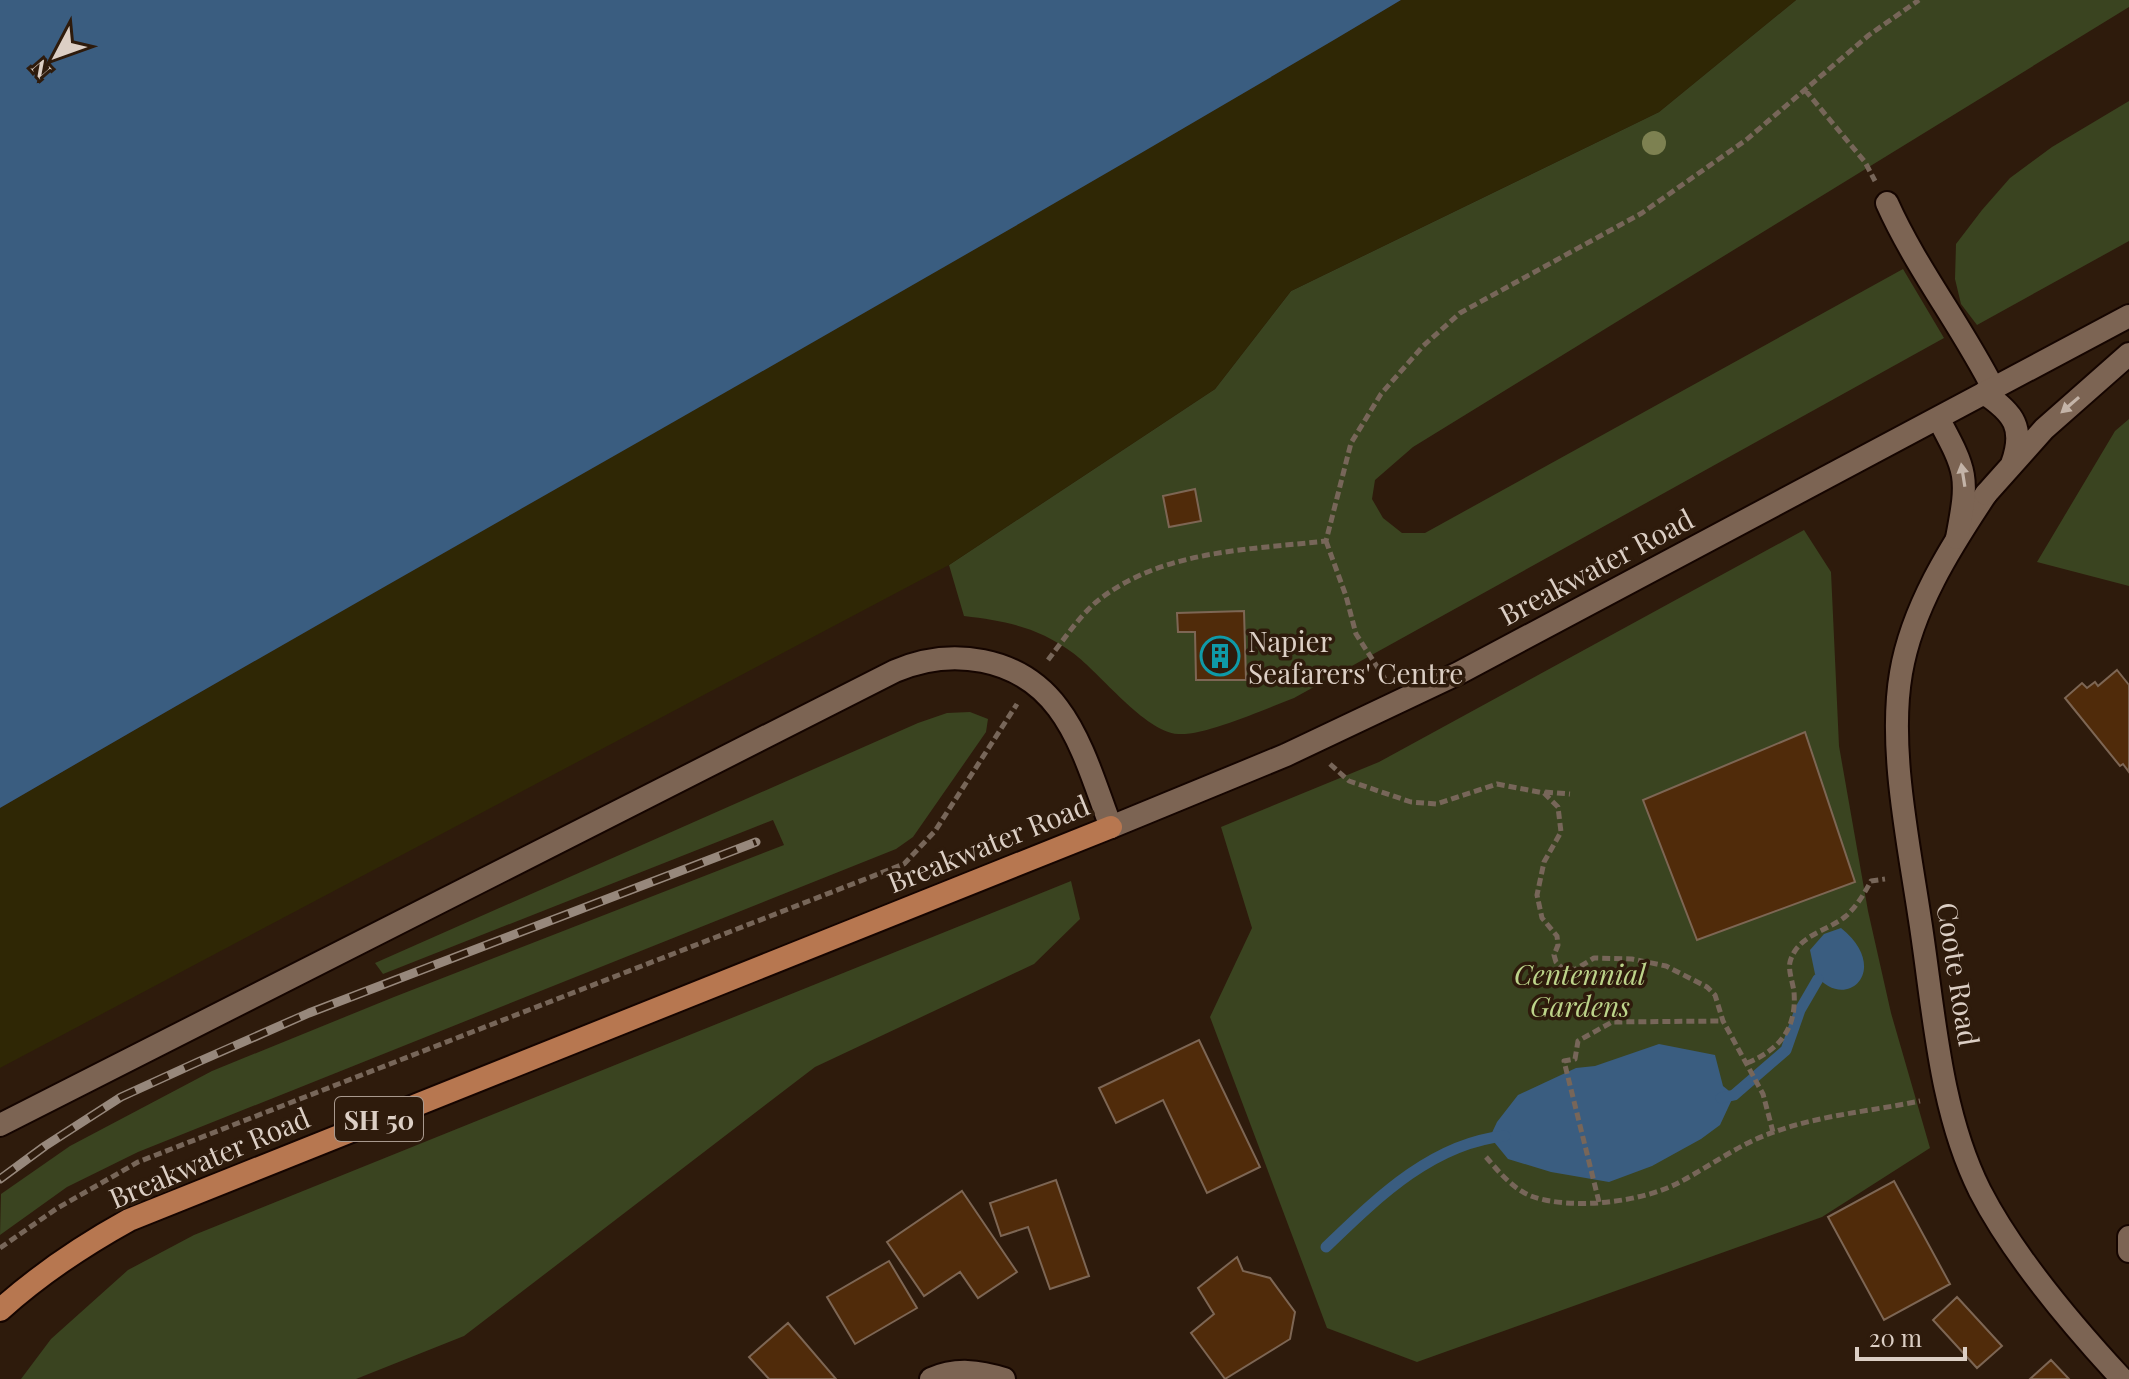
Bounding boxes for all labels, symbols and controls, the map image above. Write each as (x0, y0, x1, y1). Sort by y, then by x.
north arrow (16, 16, 96, 96)
text: N (24, 54, 57, 86)
one-way arrow (2060, 396, 2080, 413)
one-way arrow (1956, 462, 1969, 487)
street label: Breakwater Road (1493, 499, 1699, 633)
place label: Napier Seafarers' Centre (1248, 622, 1463, 691)
building icon: Napier Seafarers' Centre (1199, 635, 1241, 677)
street label: Breakwater Road (882, 786, 1094, 900)
street label: Coote Road (1929, 900, 1989, 1048)
park label: Centennial Gardens (1514, 955, 1647, 1024)
road number: SH 50 (335, 1097, 423, 1141)
street label: Breakwater Road (103, 1098, 315, 1216)
scale bar (1857, 1311, 1965, 1361)
text: 20 m (1869, 1321, 1922, 1353)

